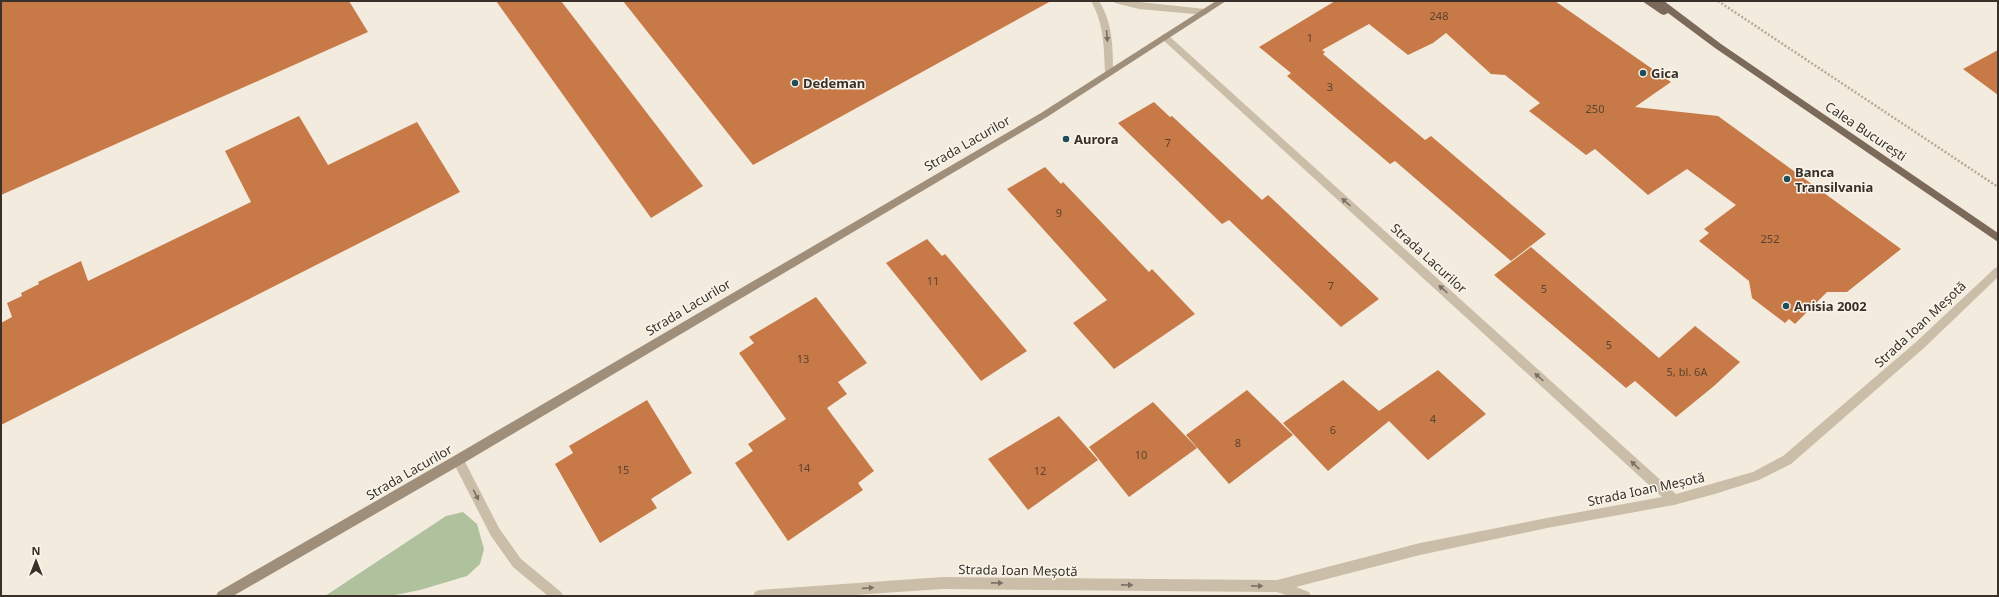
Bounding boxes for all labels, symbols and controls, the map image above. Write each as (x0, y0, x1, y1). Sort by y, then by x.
house number: 248 (1430, 8, 1448, 23)
one-way arrow (1104, 30, 1111, 42)
house number: 1 (1307, 30, 1313, 45)
place label: Gica (1651, 64, 1679, 82)
marker: Gica (1638, 68, 1648, 78)
place label: Dedeman (803, 74, 865, 92)
marker: Dedeman (790, 78, 800, 88)
house number: 3 (1327, 79, 1333, 94)
street label: Calea București (1822, 97, 1910, 165)
house number: 250 (1586, 101, 1604, 116)
street label: Strada Lacurilor (921, 111, 1014, 175)
place label: Aurora (1074, 130, 1118, 148)
marker: Aurora (1061, 134, 1071, 144)
house number: 7 (1165, 135, 1171, 150)
place label: Banca Transilvania (1795, 163, 1873, 196)
marker: Banca Transilvania (1782, 174, 1792, 184)
one-way arrow (1341, 197, 1352, 206)
house number: 9 (1056, 205, 1062, 220)
street label: Strada Lacurilor (1387, 219, 1471, 297)
house number: 252 (1761, 231, 1779, 246)
house number: 11 (927, 273, 939, 288)
street label: Strada Lacurilor (642, 274, 735, 340)
street label: Strada Ioan Meșotă (1870, 277, 1970, 371)
house number: 7 (1328, 278, 1334, 293)
house number: 5 (1541, 281, 1547, 296)
one-way arrow (1437, 285, 1448, 294)
place label: Anisia 2002 (1794, 297, 1867, 315)
marker: Anisia 2002 (1781, 301, 1791, 311)
house number: 5 (1606, 337, 1612, 352)
house number: 13 (797, 351, 809, 366)
house number: 5, bl. 6A (1667, 364, 1708, 379)
one-way arrow (1534, 373, 1543, 382)
house number: 4 (1430, 411, 1437, 426)
house number: 6 (1330, 422, 1336, 437)
house number: 8 (1235, 435, 1241, 450)
street label: Strada Lacurilor (363, 440, 456, 504)
house number: 10 (1135, 447, 1147, 462)
house number: 14 (798, 460, 811, 475)
one-way arrow (1630, 460, 1640, 469)
house number: 15 (617, 462, 629, 477)
house number: 12 (1034, 463, 1046, 478)
street label: Strada Ioan Meșotă (1586, 468, 1706, 510)
one-way arrow (473, 489, 479, 501)
north arrow (16, 541, 56, 581)
text: N (32, 543, 40, 558)
street label: Strada Ioan Meșotă (958, 560, 1078, 580)
one-way arrow (991, 580, 1003, 587)
one-way arrow (1121, 582, 1134, 588)
one-way arrow (1251, 583, 1264, 589)
one-way arrow (862, 584, 874, 591)

